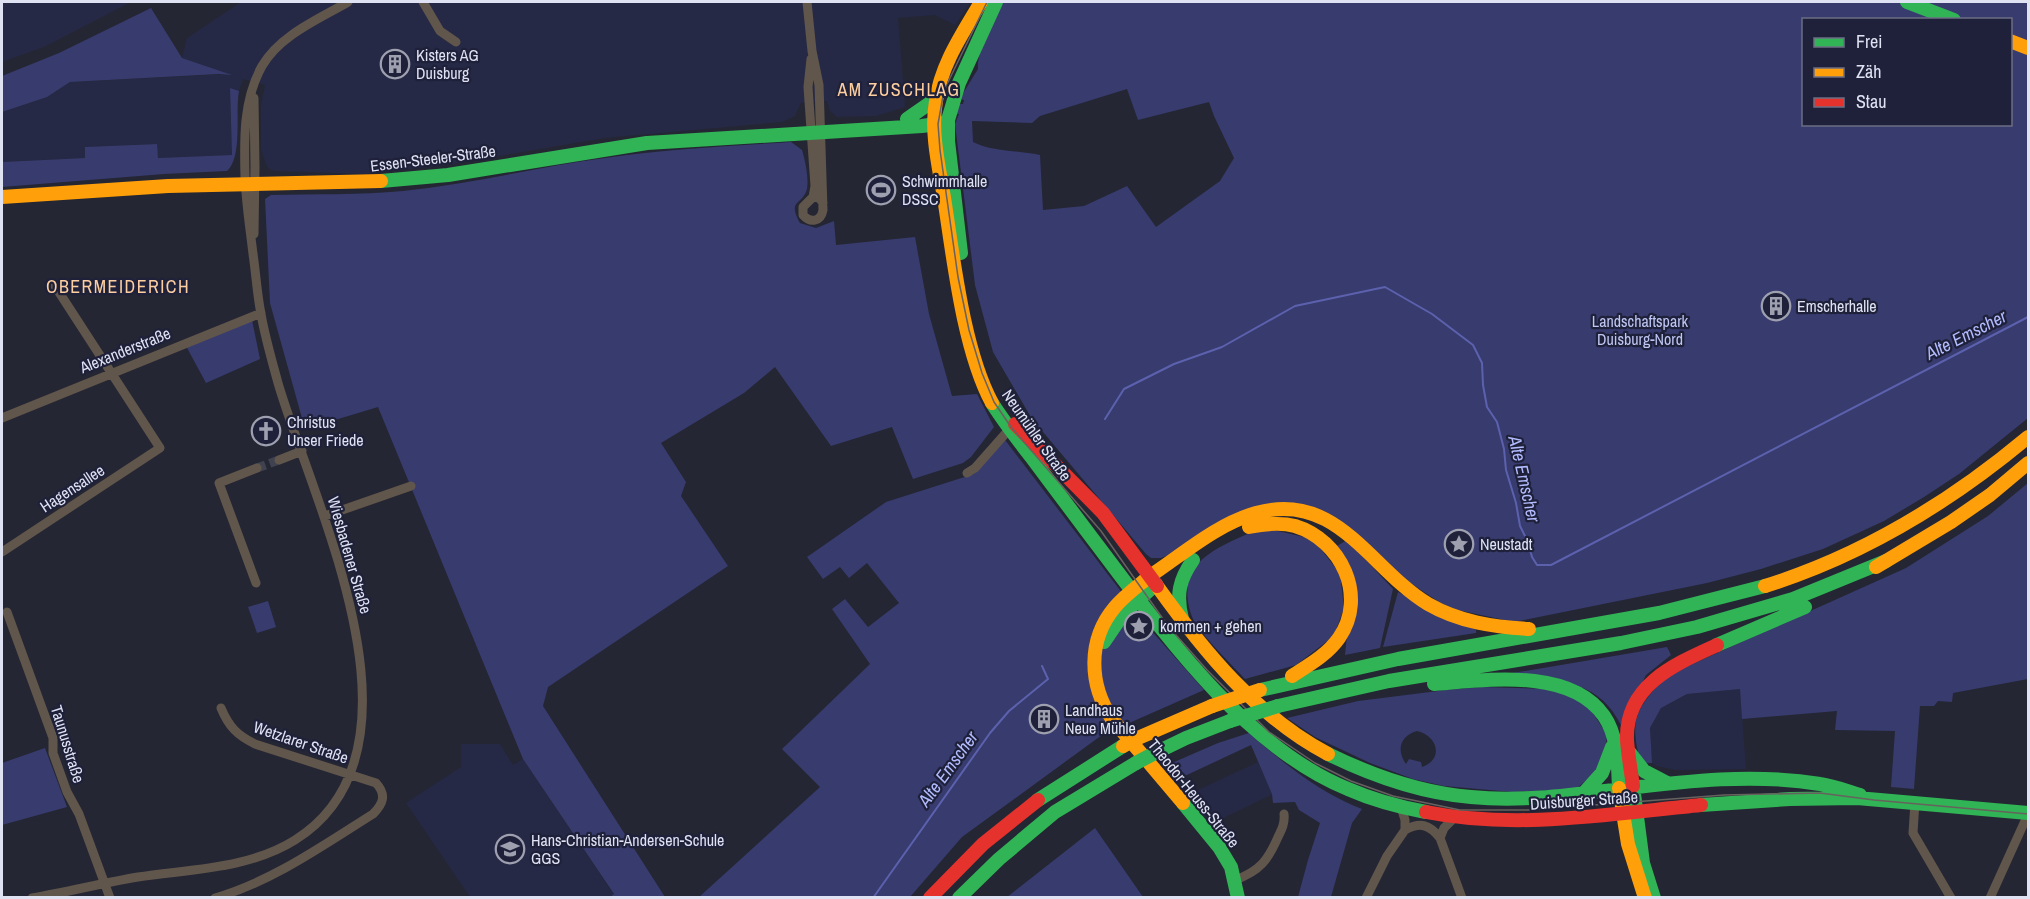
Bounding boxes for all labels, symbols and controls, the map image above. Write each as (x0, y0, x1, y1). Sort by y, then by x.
legend (1802, 18, 2012, 126)
text: Frei (1856, 29, 1882, 54)
place label: Kisters AG Duisburg (416, 44, 479, 84)
building icon: Kisters AG Duisburg (379, 48, 411, 80)
text: Zäh (1856, 59, 1881, 84)
district label: AM ZUSCHLAG (836, 77, 961, 102)
text: Stau (1856, 89, 1886, 114)
street label: Essen-Steeler-Straße (369, 139, 497, 177)
place label: Schwimmhalle DSSC (902, 170, 987, 210)
sports icon: Schwimmhalle DSSC (865, 174, 897, 206)
district label: OBERMEIDERICH (46, 274, 190, 299)
building icon: Emscherhalle (1760, 290, 1792, 322)
place label: Emscherhalle (1797, 295, 1876, 317)
water label: Alte Emscher (1920, 303, 2012, 366)
park label: Landschaftspark Duisburg-Nord (1592, 310, 1689, 350)
street label: Alexanderstraße (75, 322, 174, 379)
street label: Neumühler Straße (997, 385, 1077, 485)
place label: Christus Unser Friede (287, 411, 364, 451)
church icon: Christus Unser Friede (250, 415, 282, 447)
water label: Alte Emscher (1502, 432, 1547, 526)
street label: Hagensallee (35, 459, 109, 517)
street label: Wiesbadener Straße (323, 494, 377, 616)
place icon: Neustadt (1443, 528, 1475, 560)
place label: Neustadt (1480, 533, 1533, 555)
place icon: kommen + gehen (1123, 610, 1155, 642)
place label: kommen + gehen (1160, 615, 1262, 637)
place label: Landhaus Neue Mühle (1065, 699, 1136, 739)
street label: Taunusstraße (46, 703, 90, 785)
building icon: Landhaus Neue Mühle (1028, 703, 1060, 735)
street label: Wetzlarer Straße (251, 715, 351, 769)
water label: Alte Emscher (911, 725, 984, 812)
street label: Theodor-Heuss-Straße (1143, 734, 1245, 852)
street label: Duisburger Straße (1529, 785, 1639, 815)
place label: Hans-Christian-Andersen-Schule GGS (531, 829, 724, 869)
school or university icon: Hans-Christian-Andersen-Schule GGS (494, 833, 526, 865)

